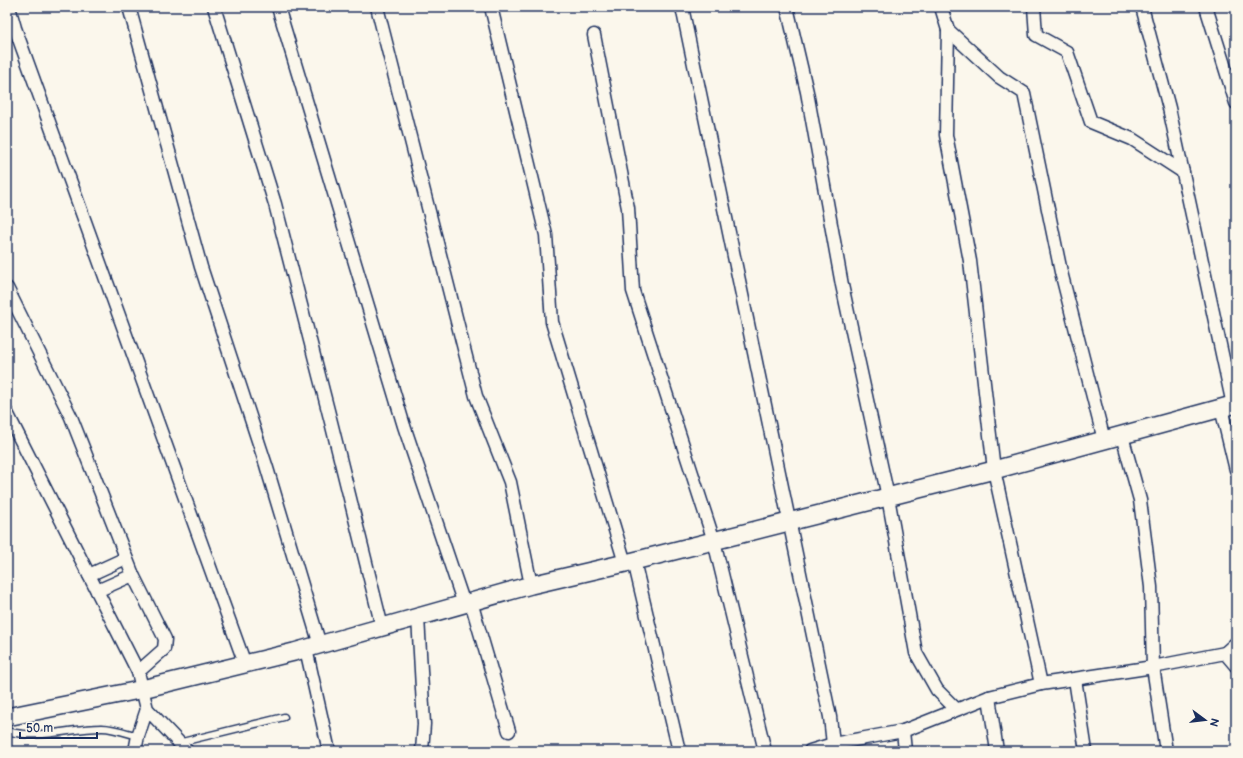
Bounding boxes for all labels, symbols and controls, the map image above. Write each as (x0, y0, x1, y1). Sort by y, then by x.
north arrow (1185, 700, 1225, 740)
scale bar (20, 714, 97, 740)
text: N (1207, 717, 1222, 728)
text: 50 m (26, 721, 53, 736)

